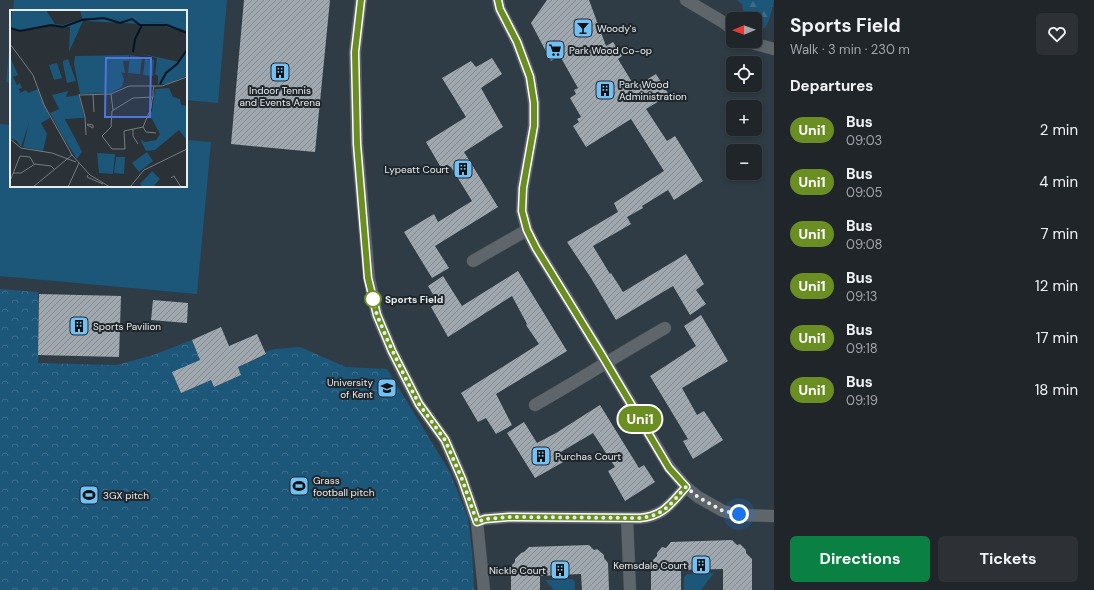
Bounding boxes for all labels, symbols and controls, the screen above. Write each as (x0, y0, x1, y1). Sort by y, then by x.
inset map (10, 10, 187, 187)
north arrow (726, 12, 762, 48)
map controls (726, 12, 762, 180)
text: Sports Field (790, 13, 901, 38)
button: heart (1036, 13, 1078, 55)
bar icon: Woody's (572, 17, 594, 39)
place label: Woody's (597, 22, 636, 35)
supermarket icon: Park Wood Co-op (544, 39, 566, 61)
text: Walk · 3 min · 230 m (790, 41, 910, 58)
place label: Park Wood Co-op (569, 44, 652, 57)
button: locate (726, 56, 762, 92)
building icon: Indoor Tennis and Events Arena (269, 61, 291, 83)
text: Departures (790, 76, 873, 96)
place label: Park Wood Administration (619, 78, 687, 103)
building icon: Park Wood Administration (594, 79, 616, 101)
place label: Indoor Tennis and Events Arena (240, 84, 320, 109)
button: + (726, 100, 762, 136)
text: Bus (846, 112, 873, 132)
text: 2 min (1040, 120, 1078, 140)
text: Uni1 (798, 121, 826, 139)
text: 09:03 (846, 132, 882, 149)
button: − (726, 144, 762, 180)
building icon: Lypeatt Court (452, 158, 474, 180)
place label: Lypeatt Court (385, 163, 449, 176)
text: Bus (846, 164, 873, 184)
text: 4 min (1039, 172, 1078, 192)
text: Uni1 (798, 173, 826, 191)
text: 09:05 (846, 184, 883, 201)
text: Bus (846, 216, 873, 236)
text: 7 min (1040, 224, 1078, 244)
text: Uni1 (798, 225, 826, 243)
text: 09:08 (846, 236, 882, 253)
text: Bus (846, 268, 873, 288)
text: 12 min (1035, 276, 1078, 296)
text: Uni1 (798, 277, 826, 295)
text: 09:13 (846, 288, 877, 305)
marker: Sports Field (364, 290, 382, 308)
place label: Sports Field (385, 293, 443, 306)
building icon: Sports Pavilion (68, 315, 90, 337)
place label: Sports Pavilion (93, 320, 161, 333)
text: Bus (846, 320, 873, 340)
text: 17 min (1036, 328, 1078, 348)
text: Uni1 (798, 329, 826, 347)
text: 09:18 (846, 340, 878, 357)
text: Bus (846, 372, 873, 392)
place label: University of Kent (327, 376, 373, 401)
school or university icon: University of Kent (376, 377, 398, 399)
text: 18 min (1035, 380, 1078, 400)
text: Uni1 (798, 381, 826, 399)
text: 09:19 (846, 392, 878, 409)
line badge: Uni1 (612, 406, 668, 432)
text: Uni1 (626, 410, 654, 428)
building icon: Purchas Court (530, 445, 552, 467)
place label: Purchas Court (555, 450, 621, 463)
place label: Grass football pitch (313, 474, 375, 499)
sports icon: Grass football pitch (288, 475, 310, 497)
sports icon: 3GX pitch (78, 484, 100, 506)
place label: 3GX pitch (103, 489, 149, 502)
your location (729, 504, 749, 524)
button: Directions (790, 536, 930, 582)
button: Tickets (938, 536, 1078, 582)
building icon: Kemsdale Court (690, 554, 712, 576)
building icon: Nickle Court (549, 559, 571, 581)
place label: Kemsdale Court (613, 559, 687, 572)
place label: Nickle Court (489, 564, 546, 577)

